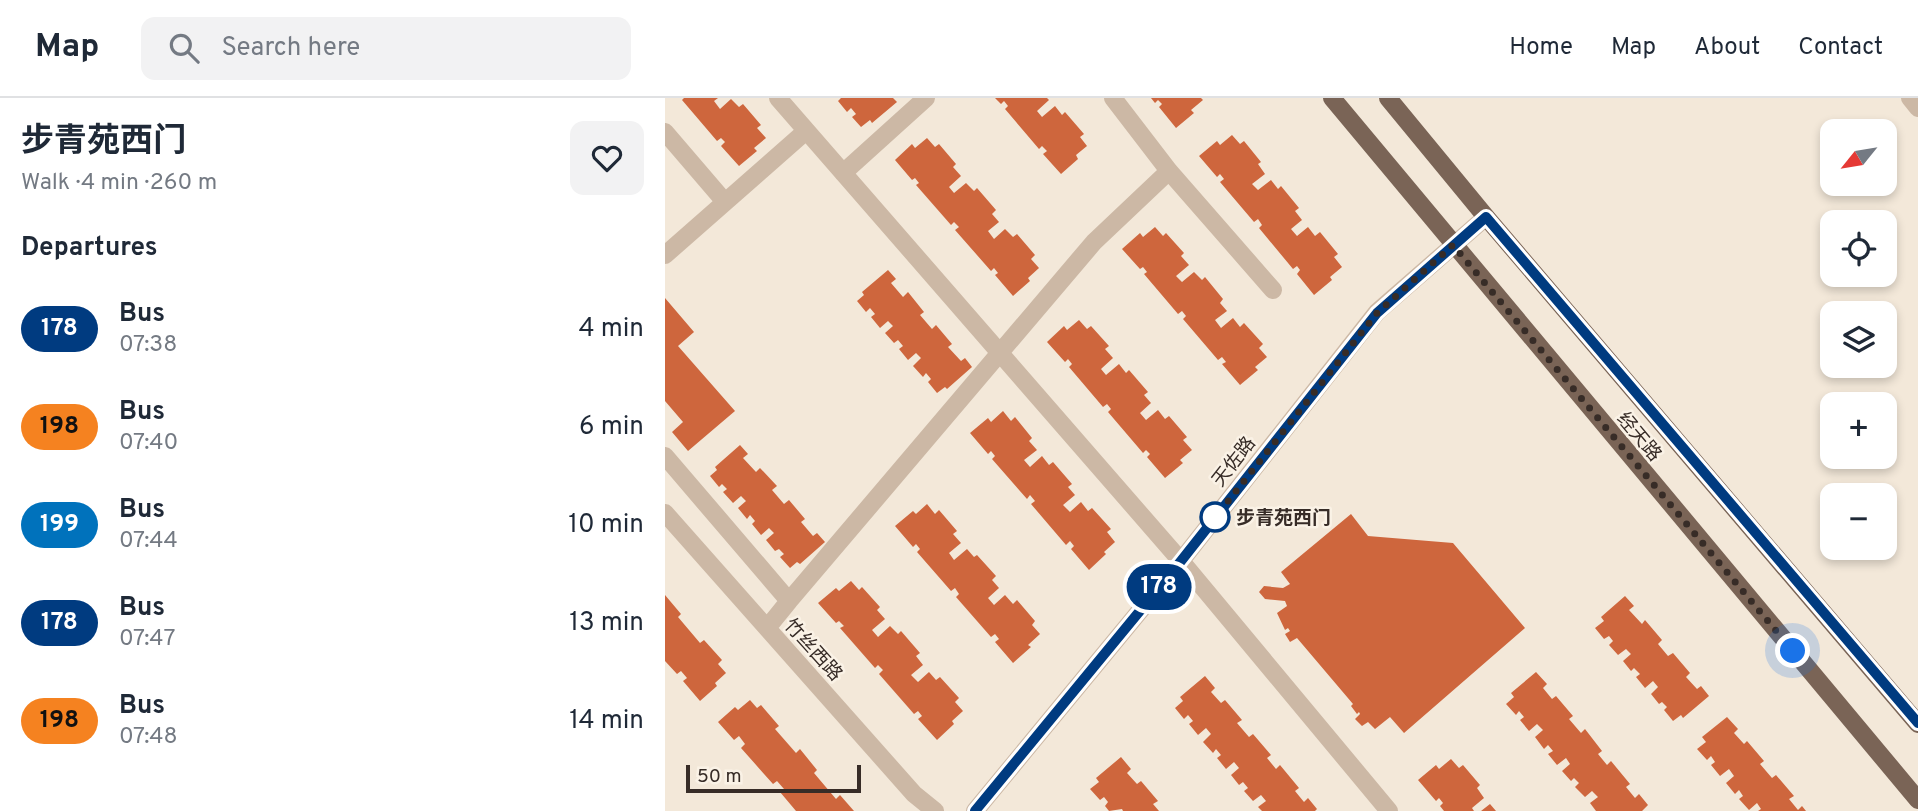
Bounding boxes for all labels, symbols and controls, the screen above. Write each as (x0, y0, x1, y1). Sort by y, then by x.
search box (141, 17, 631, 80)
text: Map (35, 27, 99, 69)
icon: search (165, 29, 203, 67)
text: Search here (221, 32, 360, 65)
text: Home (1509, 33, 1573, 63)
text: Map (1611, 33, 1656, 63)
text: About (1694, 33, 1760, 63)
text: Contact (1798, 33, 1883, 63)
north arrow (1820, 119, 1897, 196)
map controls (1820, 119, 1897, 560)
button: heart (570, 121, 644, 195)
text: 步青苑西门 (21, 122, 186, 164)
text: Walk · 4 min · 260 m (21, 169, 217, 198)
button: locate (1820, 210, 1897, 287)
text: Departures (21, 232, 158, 265)
text: Bus (119, 298, 165, 331)
button: layers (1820, 301, 1897, 378)
text: 4 min (578, 313, 644, 346)
text: 178 (41, 314, 78, 344)
text: 07:38 (119, 331, 177, 360)
button: + (1820, 392, 1897, 469)
text: Bus (119, 396, 165, 429)
street label: 经天路 (1611, 408, 1666, 467)
text: 6 min (579, 411, 644, 444)
text: 198 (40, 412, 79, 442)
text: 07:40 (119, 429, 178, 458)
street label: 天佐路 (1208, 432, 1262, 492)
button: − (1820, 483, 1897, 560)
text: Bus (119, 494, 165, 527)
marker: 步青苑西门 (1200, 502, 1230, 532)
place label: 步青苑西门 (1236, 507, 1331, 531)
text: 10 min (568, 509, 644, 542)
text: 199 (40, 510, 79, 540)
text: 07:44 (119, 527, 178, 556)
line badge: 178 (1119, 564, 1199, 610)
text: 178 (1141, 572, 1177, 602)
text: Bus (119, 592, 165, 625)
text: 13 min (569, 607, 644, 640)
text: 178 (41, 608, 78, 638)
street label: 竹丝西路 (778, 614, 847, 687)
text: 07:47 (119, 625, 175, 654)
your location (1775, 633, 1810, 668)
text: Bus (119, 690, 165, 723)
text: 14 min (569, 705, 644, 738)
text: 198 (40, 706, 79, 736)
text: 07:48 (119, 723, 178, 752)
scale bar (686, 762, 861, 794)
text: 50 m (697, 765, 742, 789)

